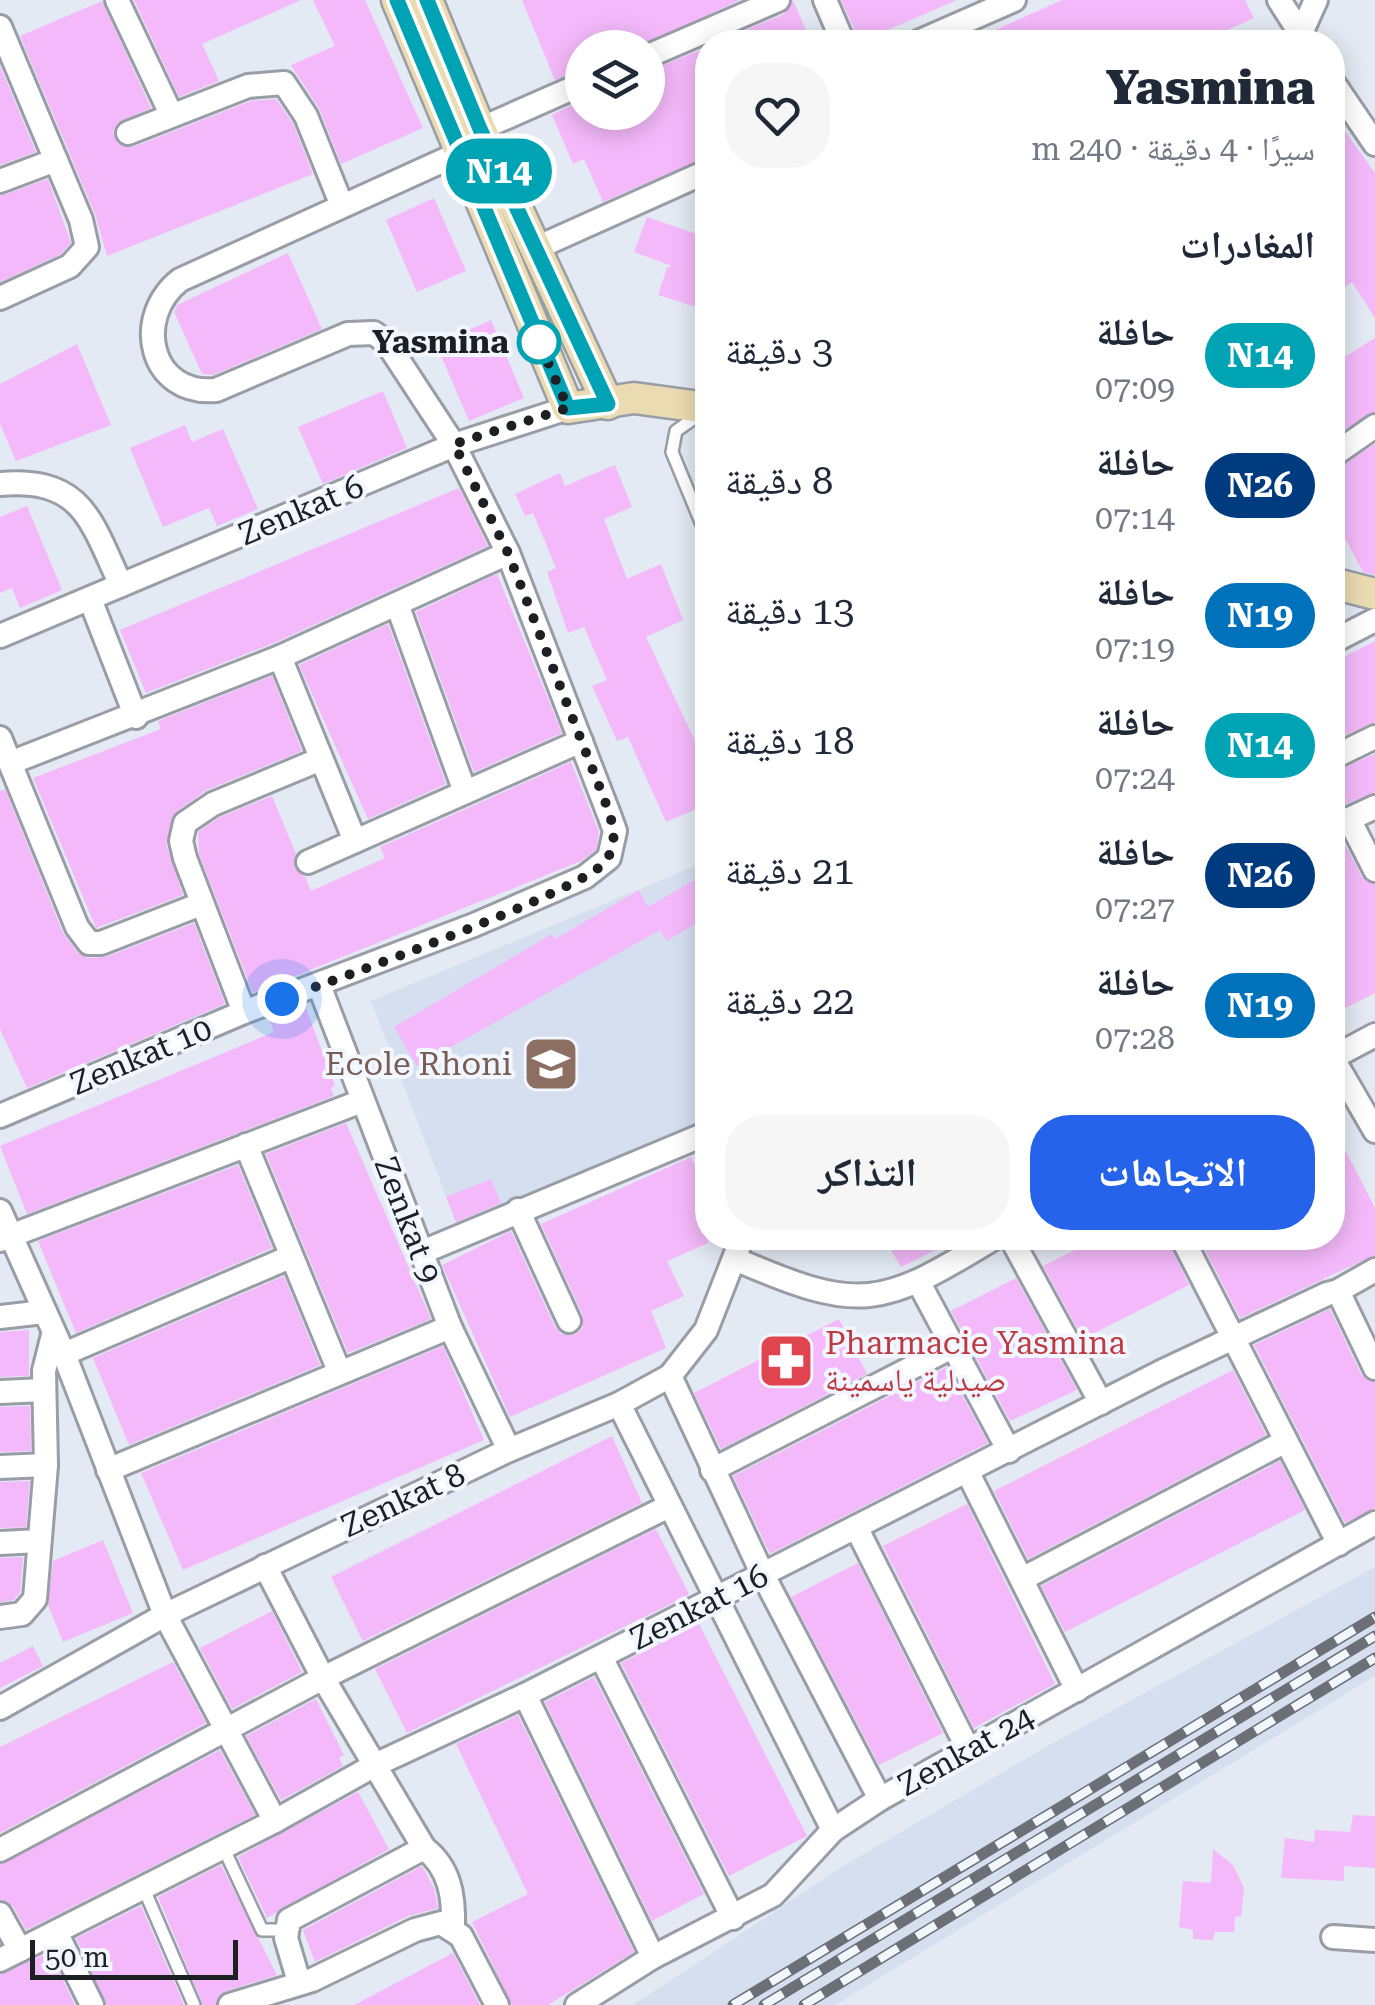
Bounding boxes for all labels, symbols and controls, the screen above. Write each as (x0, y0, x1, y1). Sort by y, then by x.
map controls (565, 30, 665, 130)
button: layers (565, 30, 665, 130)
text: Yasmina (1106, 60, 1315, 116)
button: heart (725, 63, 830, 168)
text: سيرًا · 4 دقيقة · 240 m (1031, 130, 1315, 168)
line badge: N14 (442, 138, 556, 204)
text: N14 (466, 151, 532, 192)
text: المغادرات (1180, 223, 1315, 267)
text: حافلة (1096, 310, 1175, 354)
marker: Yasmina (518, 321, 560, 363)
place label: Yasmina (372, 323, 509, 361)
text: 3 دقيقة (725, 329, 833, 373)
text: N14 (1227, 335, 1293, 376)
text: 07:09 (1095, 369, 1175, 407)
text: حافلة (1096, 440, 1175, 484)
text: 8 دقيقة (725, 459, 833, 503)
text: N26 (1227, 465, 1293, 506)
street label: Zenkat 6 (233, 467, 369, 553)
text: 07:14 (1095, 499, 1175, 537)
text: حافلة (1096, 570, 1175, 614)
text: 13 دقيقة (725, 589, 854, 633)
text: N19 (1227, 595, 1293, 636)
text: 07:19 (1095, 629, 1175, 667)
text: حافلة (1096, 700, 1175, 744)
text: 18 دقيقة (725, 719, 854, 763)
text: N14 (1227, 725, 1293, 766)
text: 07:24 (1095, 759, 1175, 797)
text: حافلة (1096, 830, 1175, 874)
text: 21 دقيقة (725, 849, 854, 893)
text: N26 (1227, 855, 1293, 896)
text: 07:27 (1095, 889, 1175, 927)
text: حافلة (1096, 960, 1175, 1004)
your location (257, 974, 307, 1024)
text: 22 دقيقة (725, 979, 854, 1023)
text: N19 (1227, 985, 1293, 1026)
street label: Zenkat 10 (65, 1009, 217, 1103)
text: 07:28 (1095, 1019, 1175, 1057)
school or university icon: Ecole Rhoni (521, 1034, 581, 1094)
place label: Ecole Rhoni (325, 1045, 512, 1083)
button: التذاكر (725, 1115, 1010, 1230)
button: الاتجاهات (1030, 1115, 1315, 1230)
street label: Zenkat 9 (367, 1152, 449, 1288)
place label: Pharmacie Yasmina صيدلية ياسمينة (825, 1324, 1126, 1399)
pharmacy icon: Pharmacie Yasmina صيدلية ياسمينة (756, 1331, 816, 1391)
street label: Zenkat 8 (335, 1455, 471, 1545)
street label: Zenkat 16 (624, 1556, 774, 1658)
street label: Zenkat 24 (891, 1698, 1041, 1804)
scale bar (30, 1935, 238, 1980)
text: 50 m (45, 1941, 109, 1974)

